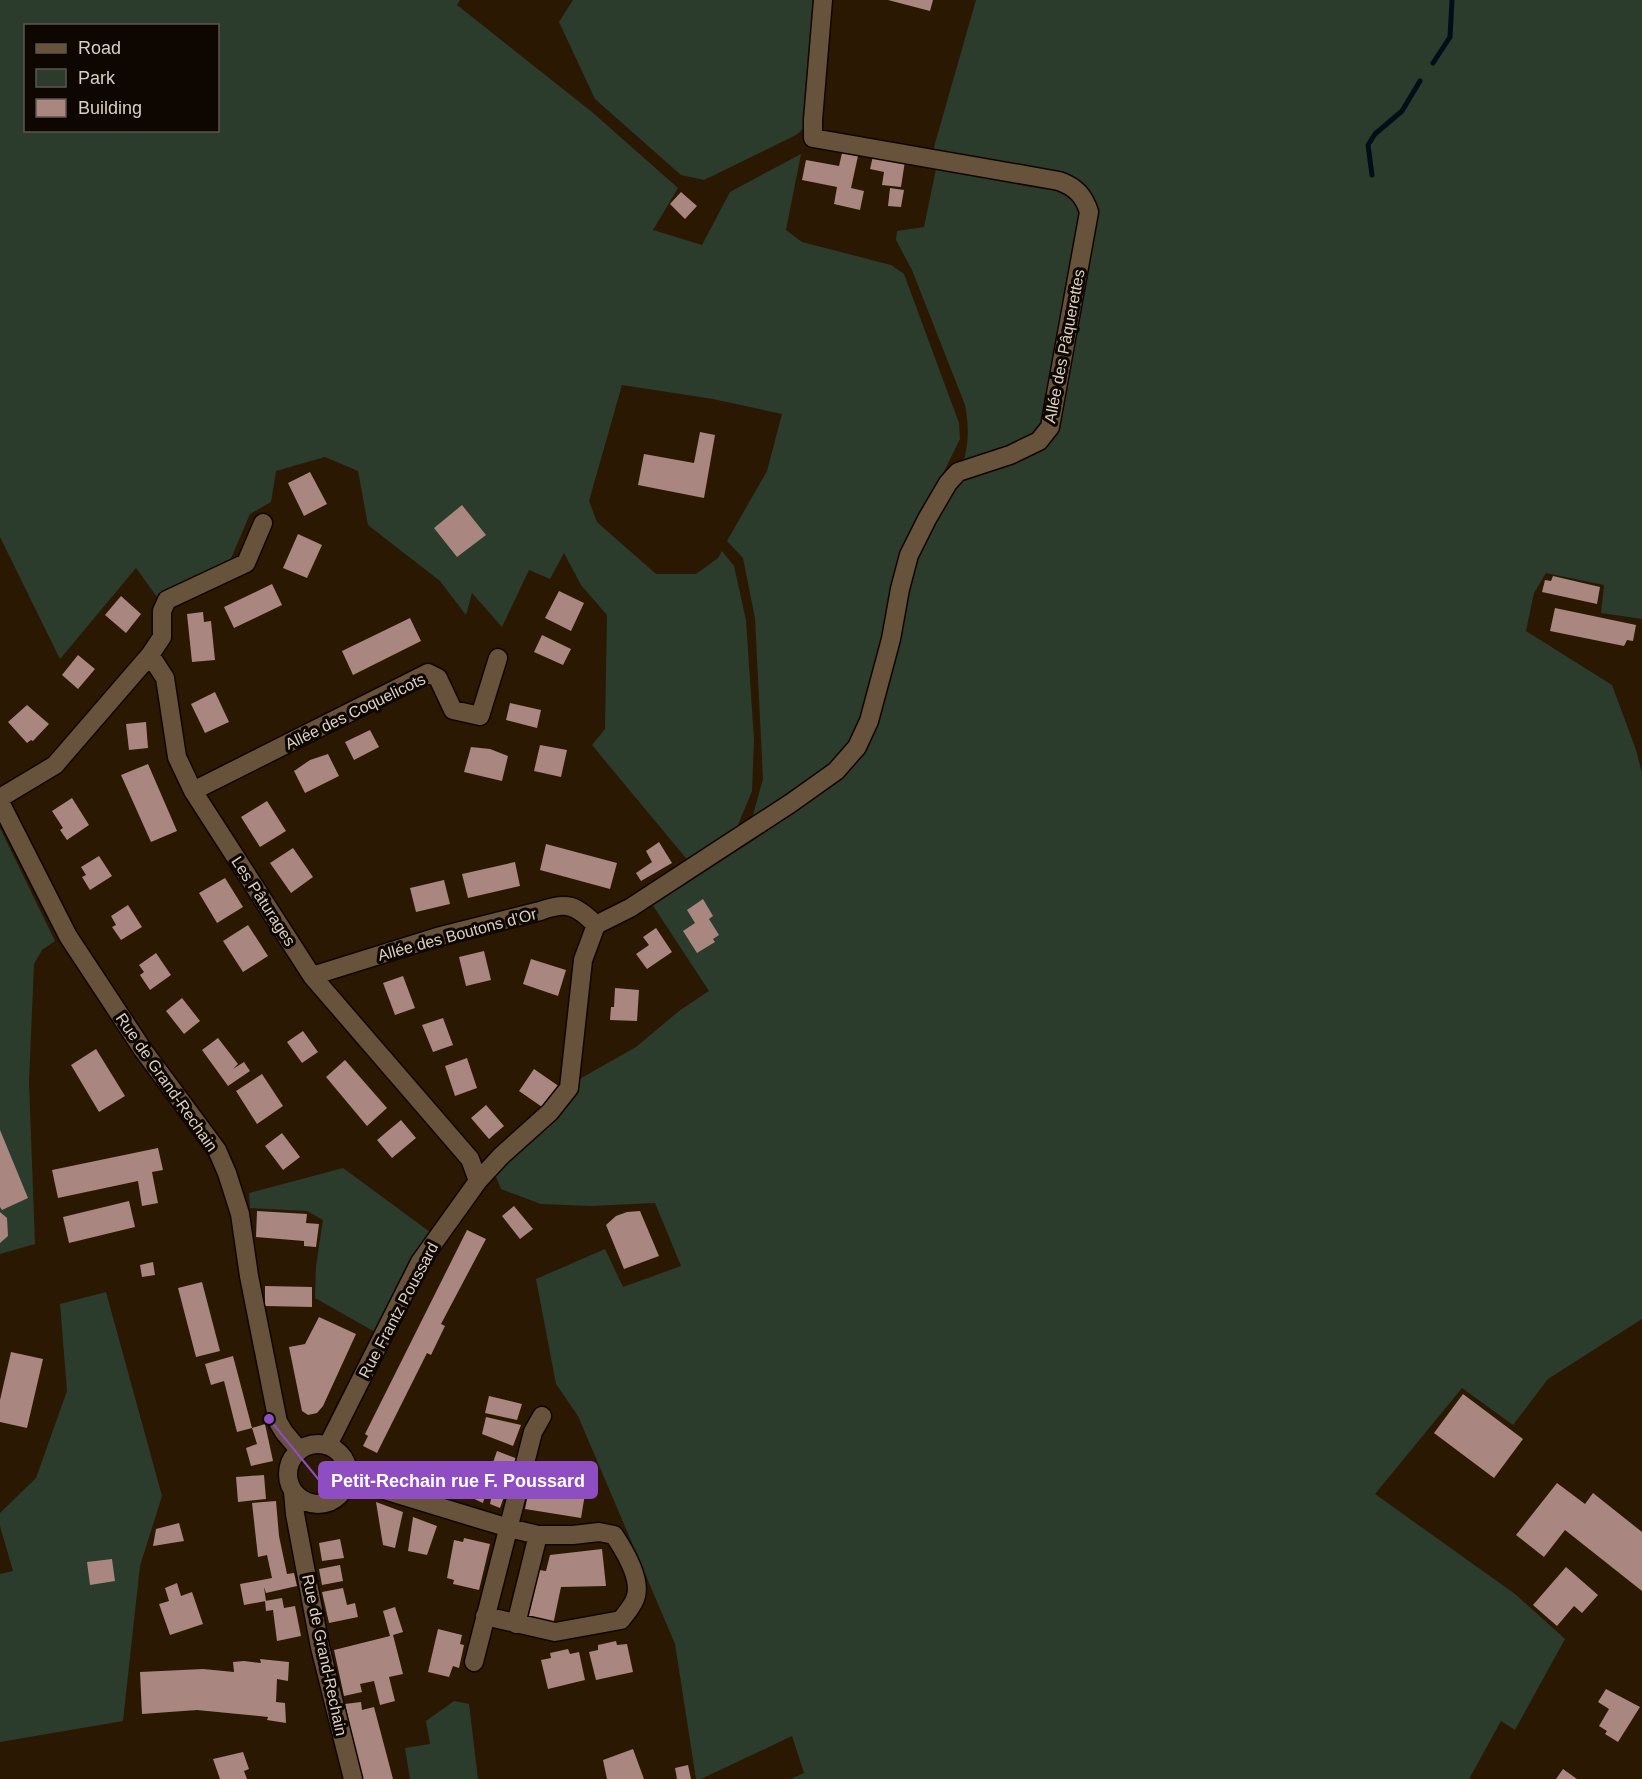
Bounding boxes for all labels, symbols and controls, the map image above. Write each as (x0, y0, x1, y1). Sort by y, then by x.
legend (24, 24, 219, 132)
text: Road (78, 38, 121, 58)
text: Park (78, 68, 116, 88)
text: Building (78, 98, 142, 118)
street label: Allée des Pâquerettes (1041, 268, 1088, 425)
street label: Allée des Coquelicots (282, 670, 428, 753)
street label: Les Pâturages (228, 853, 299, 949)
street label: Allée des Boutons d’Or (376, 905, 539, 964)
street label: Rue de Grand-Rechain (112, 1010, 221, 1155)
street label: Rue Frantz Poussard (355, 1239, 441, 1381)
callout: Petit-Rechain rue F. Poussard (319, 1462, 597, 1498)
text: Petit-Rechain rue F. Poussard (331, 1471, 585, 1491)
street label: Rue de Grand-Rechain (299, 1573, 350, 1737)

